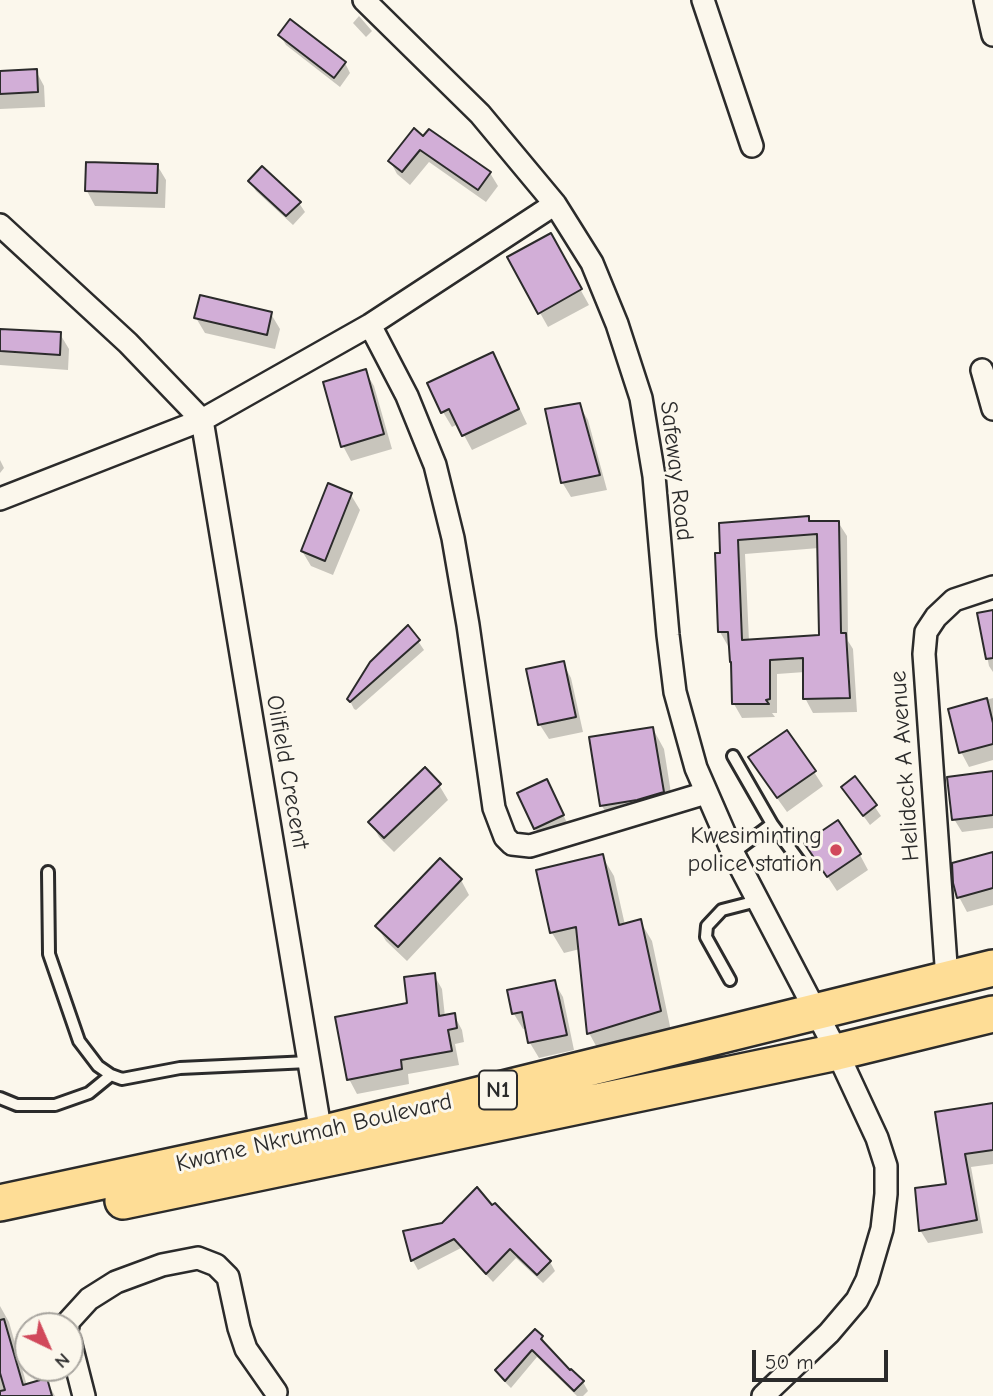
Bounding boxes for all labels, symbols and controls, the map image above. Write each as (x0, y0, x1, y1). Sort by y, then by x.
street label: Safeway Road (653, 399, 699, 543)
street label: Helideck A Avenue (884, 670, 926, 862)
street label: Oilfield Crecent (259, 693, 315, 851)
place label: Kwesiminting police station (687, 822, 822, 878)
marker: Kwesiminting police station (828, 842, 844, 858)
road number: N1 (479, 1070, 517, 1110)
street label: Kwame Nkrumah Boulevard (173, 1087, 455, 1179)
north arrow (14, 1312, 84, 1382)
scale bar (755, 1336, 892, 1380)
text: N (50, 1348, 74, 1373)
text: 50 m (765, 1350, 814, 1374)

